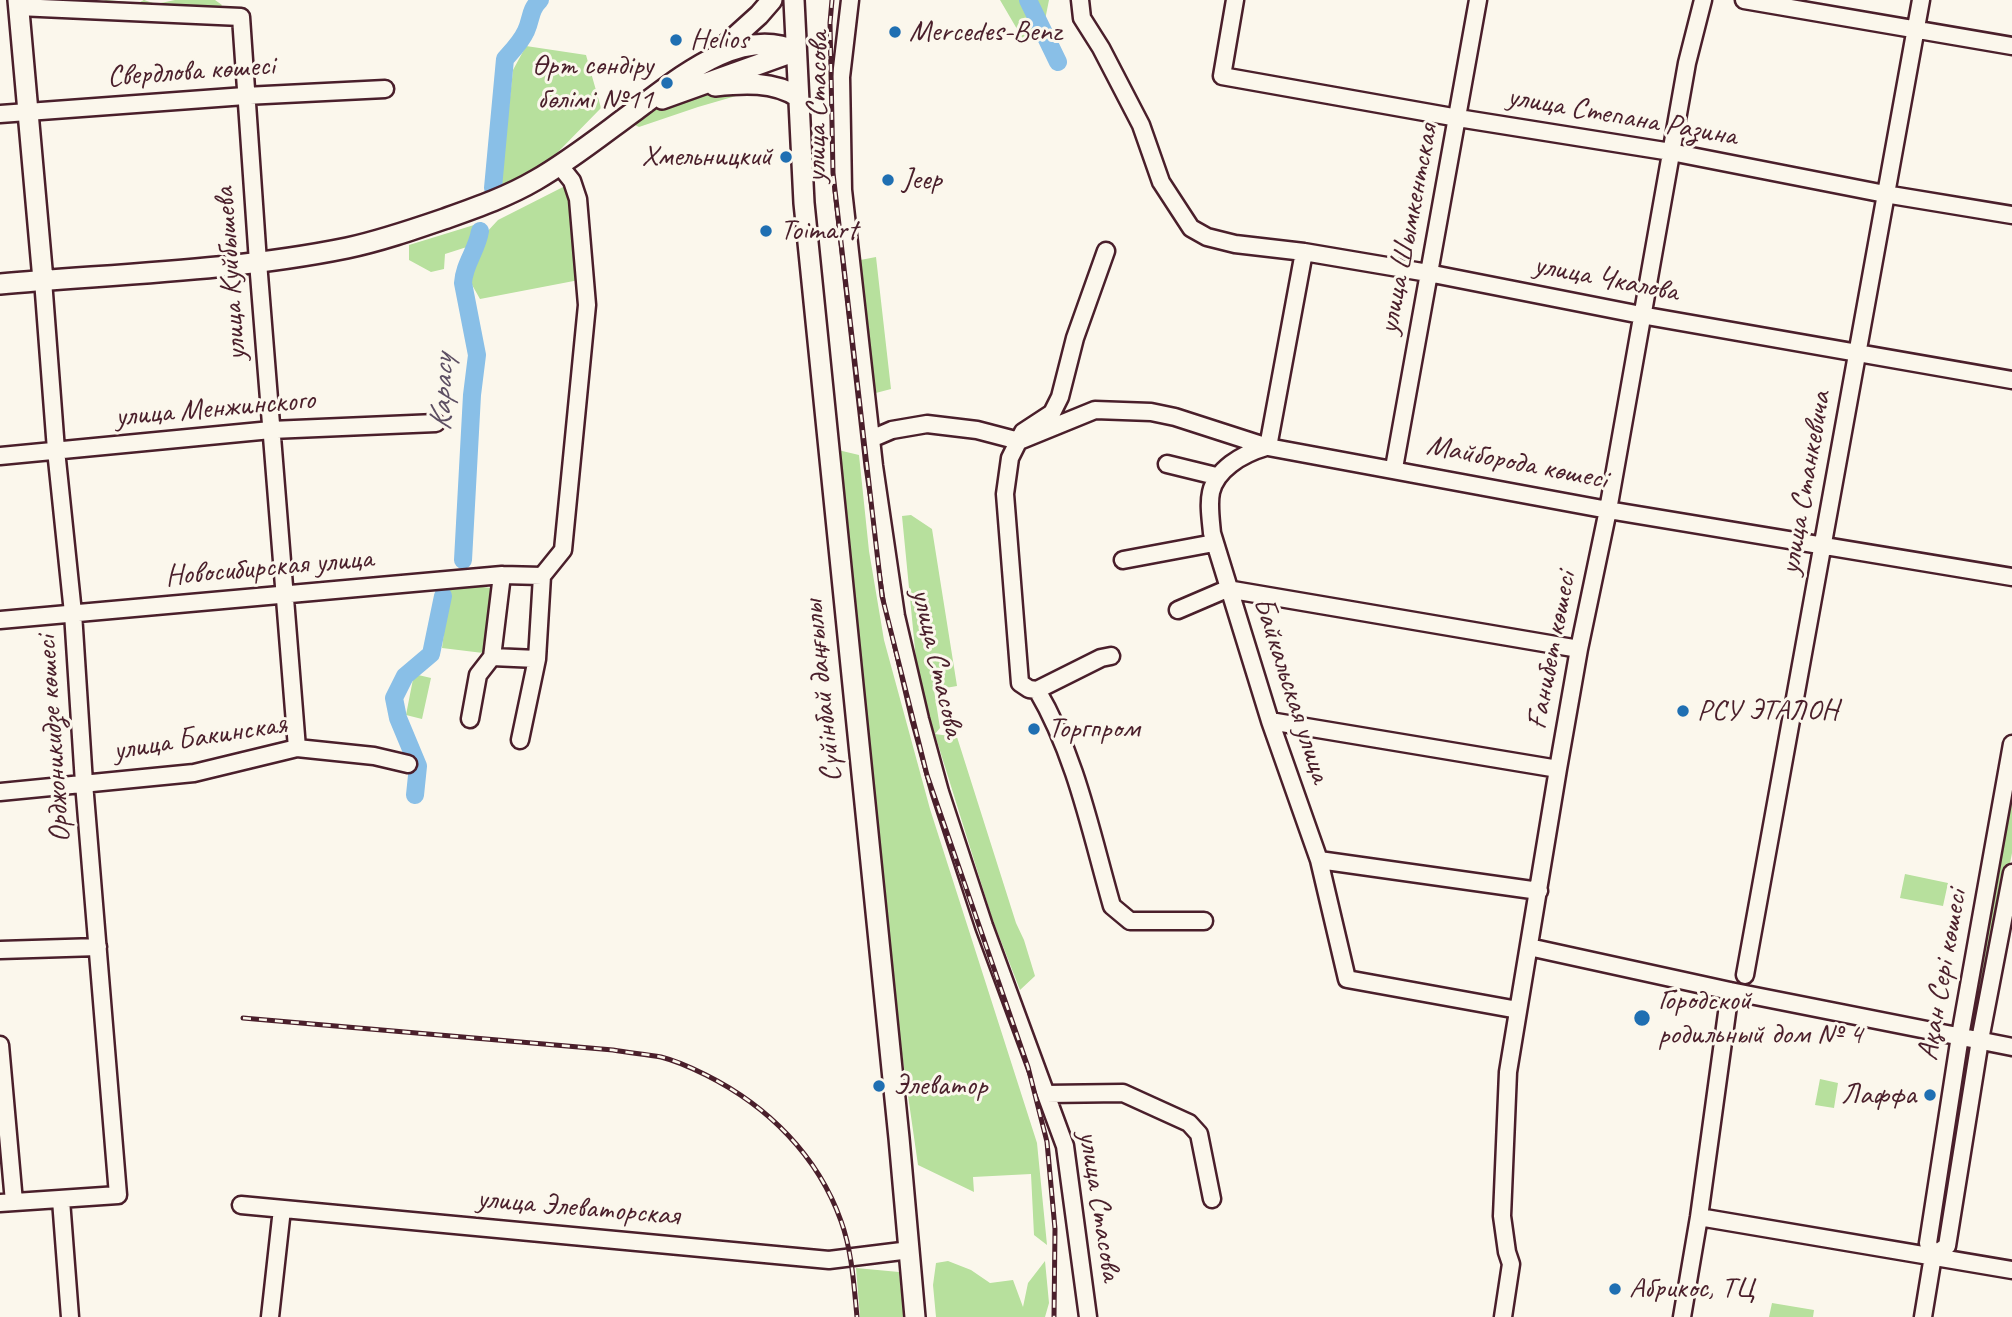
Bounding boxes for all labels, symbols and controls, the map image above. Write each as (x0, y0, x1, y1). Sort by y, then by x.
place label: Mercedes-Benz (909, 14, 1061, 50)
place label: Helios (690, 22, 748, 58)
marker: Mercedes-Benz (887, 24, 903, 40)
street label: улица Стасова (799, 31, 837, 183)
marker: Helios (668, 32, 684, 48)
street label: Свердлова көшесі (106, 48, 276, 96)
place label: Өрт сөндіру бөлімі №11 (532, 48, 653, 118)
marker: Өрт сөндіру бөлімі №11 (659, 75, 675, 91)
street label: улица Степана Разина (1504, 79, 1740, 155)
street label: улица Шымкентская (1371, 121, 1447, 337)
place label: Хмельницкий (641, 139, 772, 175)
marker: Хмельницкий (778, 149, 794, 165)
place label: Jeep (902, 162, 942, 198)
marker: Jeep (880, 172, 896, 188)
street label: улица Куйбышева (207, 186, 255, 362)
place label: Toimart (780, 213, 857, 249)
marker: Toimart (758, 223, 774, 239)
street label: улица Чкалова (1531, 247, 1681, 311)
water label: Карасу (422, 354, 464, 432)
street label: улица Менжинского (114, 382, 316, 436)
street label: улица Станкевича (1772, 389, 1840, 577)
street label: Майборода көшесі (1423, 428, 1611, 498)
street label: Новосибирская улица (164, 541, 374, 595)
street label: Ғанибет көшесі (1519, 569, 1585, 733)
street label: улица Стасова (902, 585, 972, 741)
street label: Байкальская улица (1244, 593, 1338, 787)
street label: Сүйінбай даңғылы (796, 598, 850, 784)
street label: Орджоникидзе көшесі (29, 634, 79, 844)
place label: РСУ ЭТАЛОН (1697, 693, 1838, 729)
marker: РСУ ЭТАЛОН (1675, 703, 1691, 719)
street label: улица Бакинская (111, 707, 289, 769)
place label: Торгпром (1048, 711, 1139, 747)
marker: Торгпром (1026, 721, 1042, 737)
street label: Ақан Сері көшесі (1910, 887, 1976, 1063)
place label: Городской родильный дом № 4 (1658, 983, 1862, 1054)
marker: Городской родильный дом № 4 (1632, 1008, 1652, 1028)
place label: Элеватор (893, 1068, 987, 1104)
place label: Лаффа (1841, 1077, 1916, 1113)
marker: Элеватор (871, 1078, 887, 1094)
marker: Лаффа (1922, 1087, 1938, 1103)
street label: улица Стасова (1069, 1129, 1129, 1283)
street label: улица Элеваторская (475, 1181, 681, 1235)
place label: Абрикос, ТЦ (1629, 1271, 1755, 1307)
marker: Абрикос, ТЦ (1607, 1281, 1623, 1297)

